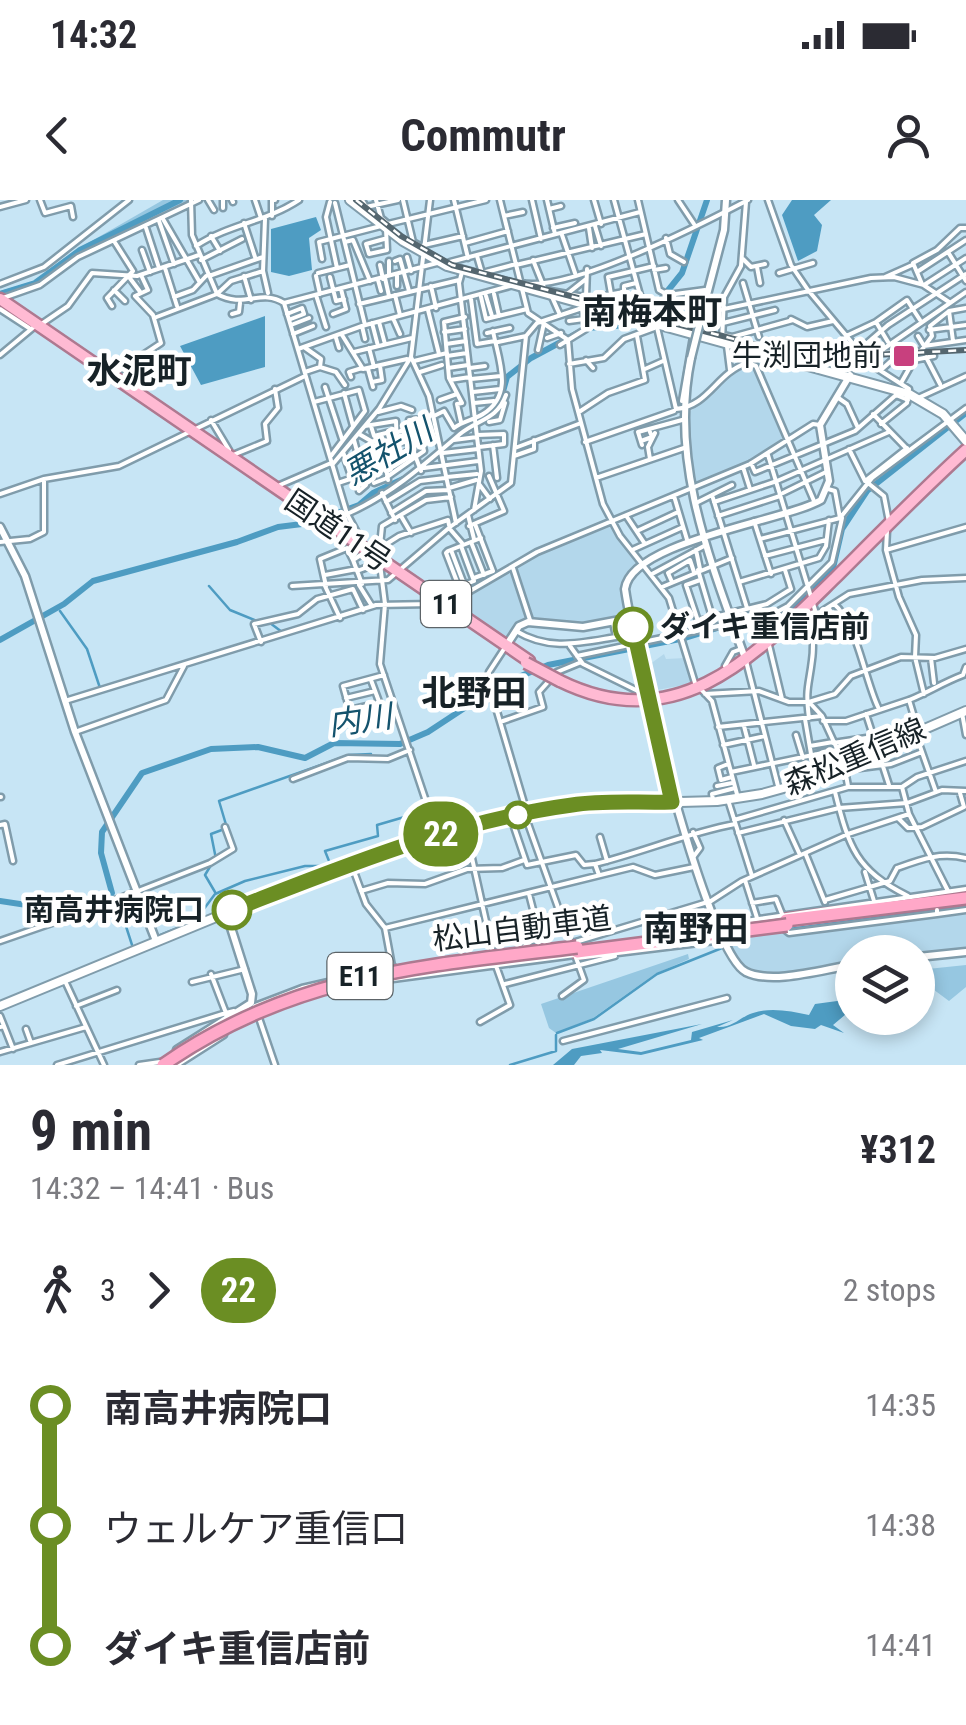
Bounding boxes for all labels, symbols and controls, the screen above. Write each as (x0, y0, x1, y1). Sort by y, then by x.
text: 14:32 (50, 13, 137, 57)
icon: back (30, 108, 85, 163)
icon: person (881, 108, 936, 163)
text: Commutr (400, 109, 566, 162)
district label: 南梅本町 (582, 292, 722, 333)
place label: 牛渕団地前 (732, 338, 882, 373)
marker: 牛渕団地前 (891, 343, 917, 369)
district label: 水泥町 (86, 351, 192, 392)
water label: 悪社川 (337, 409, 441, 493)
street label: 国道11号 (279, 483, 398, 579)
road number: 11 (421, 581, 471, 627)
marker: ダイキ重信店前 (614, 608, 652, 646)
place label: ダイキ重信店前 (660, 609, 870, 644)
district label: 北野田 (421, 673, 527, 714)
water label: 内川 (326, 696, 397, 743)
street label: 森松重信線 (779, 711, 931, 802)
line badge: 22 (396, 802, 486, 866)
unlabelled marker (505, 802, 531, 828)
text: 22 (423, 814, 459, 855)
marker: 南高井病院口 (213, 891, 251, 929)
place label: 南高井病院口 (24, 892, 204, 927)
street label: 松山自動車道 (430, 900, 613, 957)
district label: 南野田 (643, 909, 749, 950)
map controls (835, 935, 935, 1035)
button: layers (835, 935, 935, 1035)
road number: E11 (328, 953, 392, 999)
text: 9 min (30, 1099, 152, 1163)
text: ¥312 (860, 1128, 936, 1172)
text: 14:32 – 14:41 · Bus (30, 1169, 274, 1207)
icon: walk (30, 1263, 85, 1318)
icon: forward (131, 1263, 186, 1318)
text: 22 (221, 1270, 256, 1311)
text: 3 (100, 1271, 116, 1309)
text: 2 stops (843, 1271, 936, 1309)
text: 14:35 (865, 1386, 936, 1424)
text: 南高井病院口 (104, 1387, 332, 1431)
text: 14:38 (865, 1506, 936, 1544)
text: ウェルケア重信口 (104, 1507, 408, 1551)
text: 14:41 (865, 1626, 936, 1664)
text: ダイキ重信店前 (104, 1627, 370, 1671)

